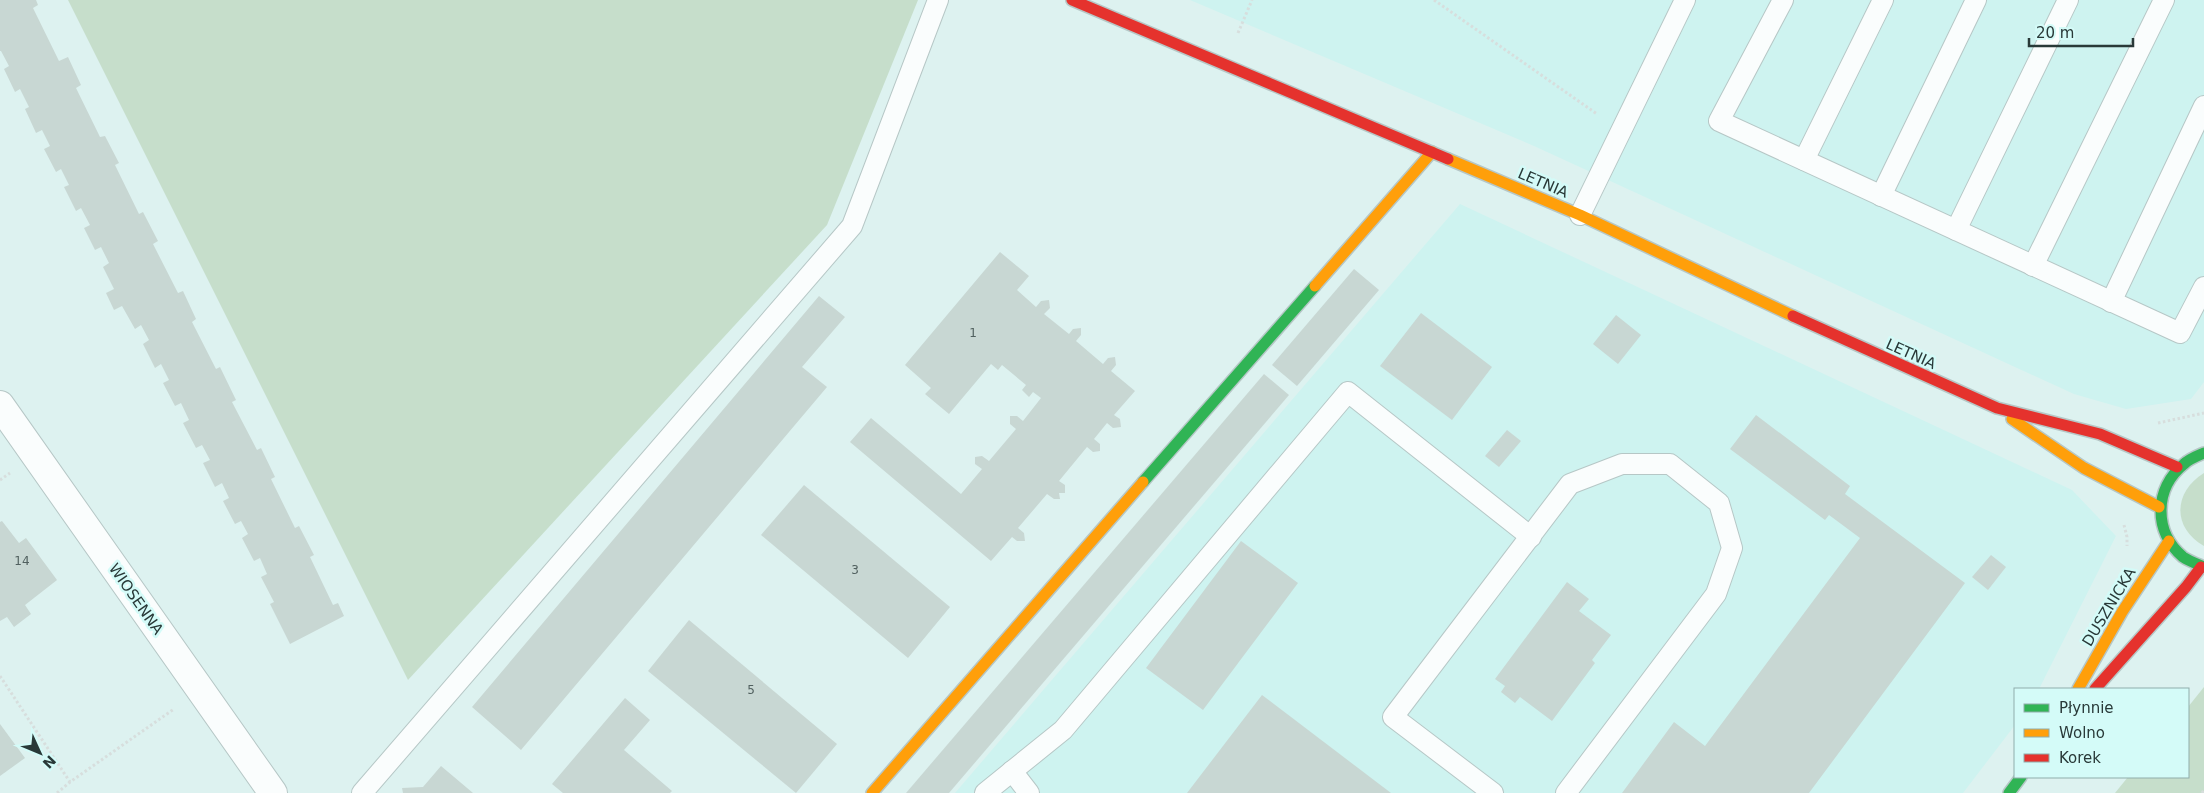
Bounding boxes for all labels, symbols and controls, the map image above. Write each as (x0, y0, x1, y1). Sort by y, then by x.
scale bar (2029, 15, 2133, 47)
text: 20 m (2036, 24, 2074, 42)
street label: LETNIA (1515, 164, 1572, 202)
house number: 1 (969, 326, 977, 340)
street label: LETNIA (1883, 335, 1939, 373)
house number: 14 (14, 554, 30, 568)
street label: WIOSENNA (105, 560, 168, 639)
house number: 3 (851, 563, 859, 577)
street label: DUSZNICKA (2079, 564, 2140, 649)
house number: 5 (747, 683, 755, 697)
legend (2014, 688, 2189, 778)
text: Płynnie (2059, 699, 2114, 717)
text: Wolno (2059, 724, 2105, 742)
north arrow (15, 728, 65, 778)
text: Korek (2059, 749, 2101, 767)
text: N (40, 752, 59, 772)

